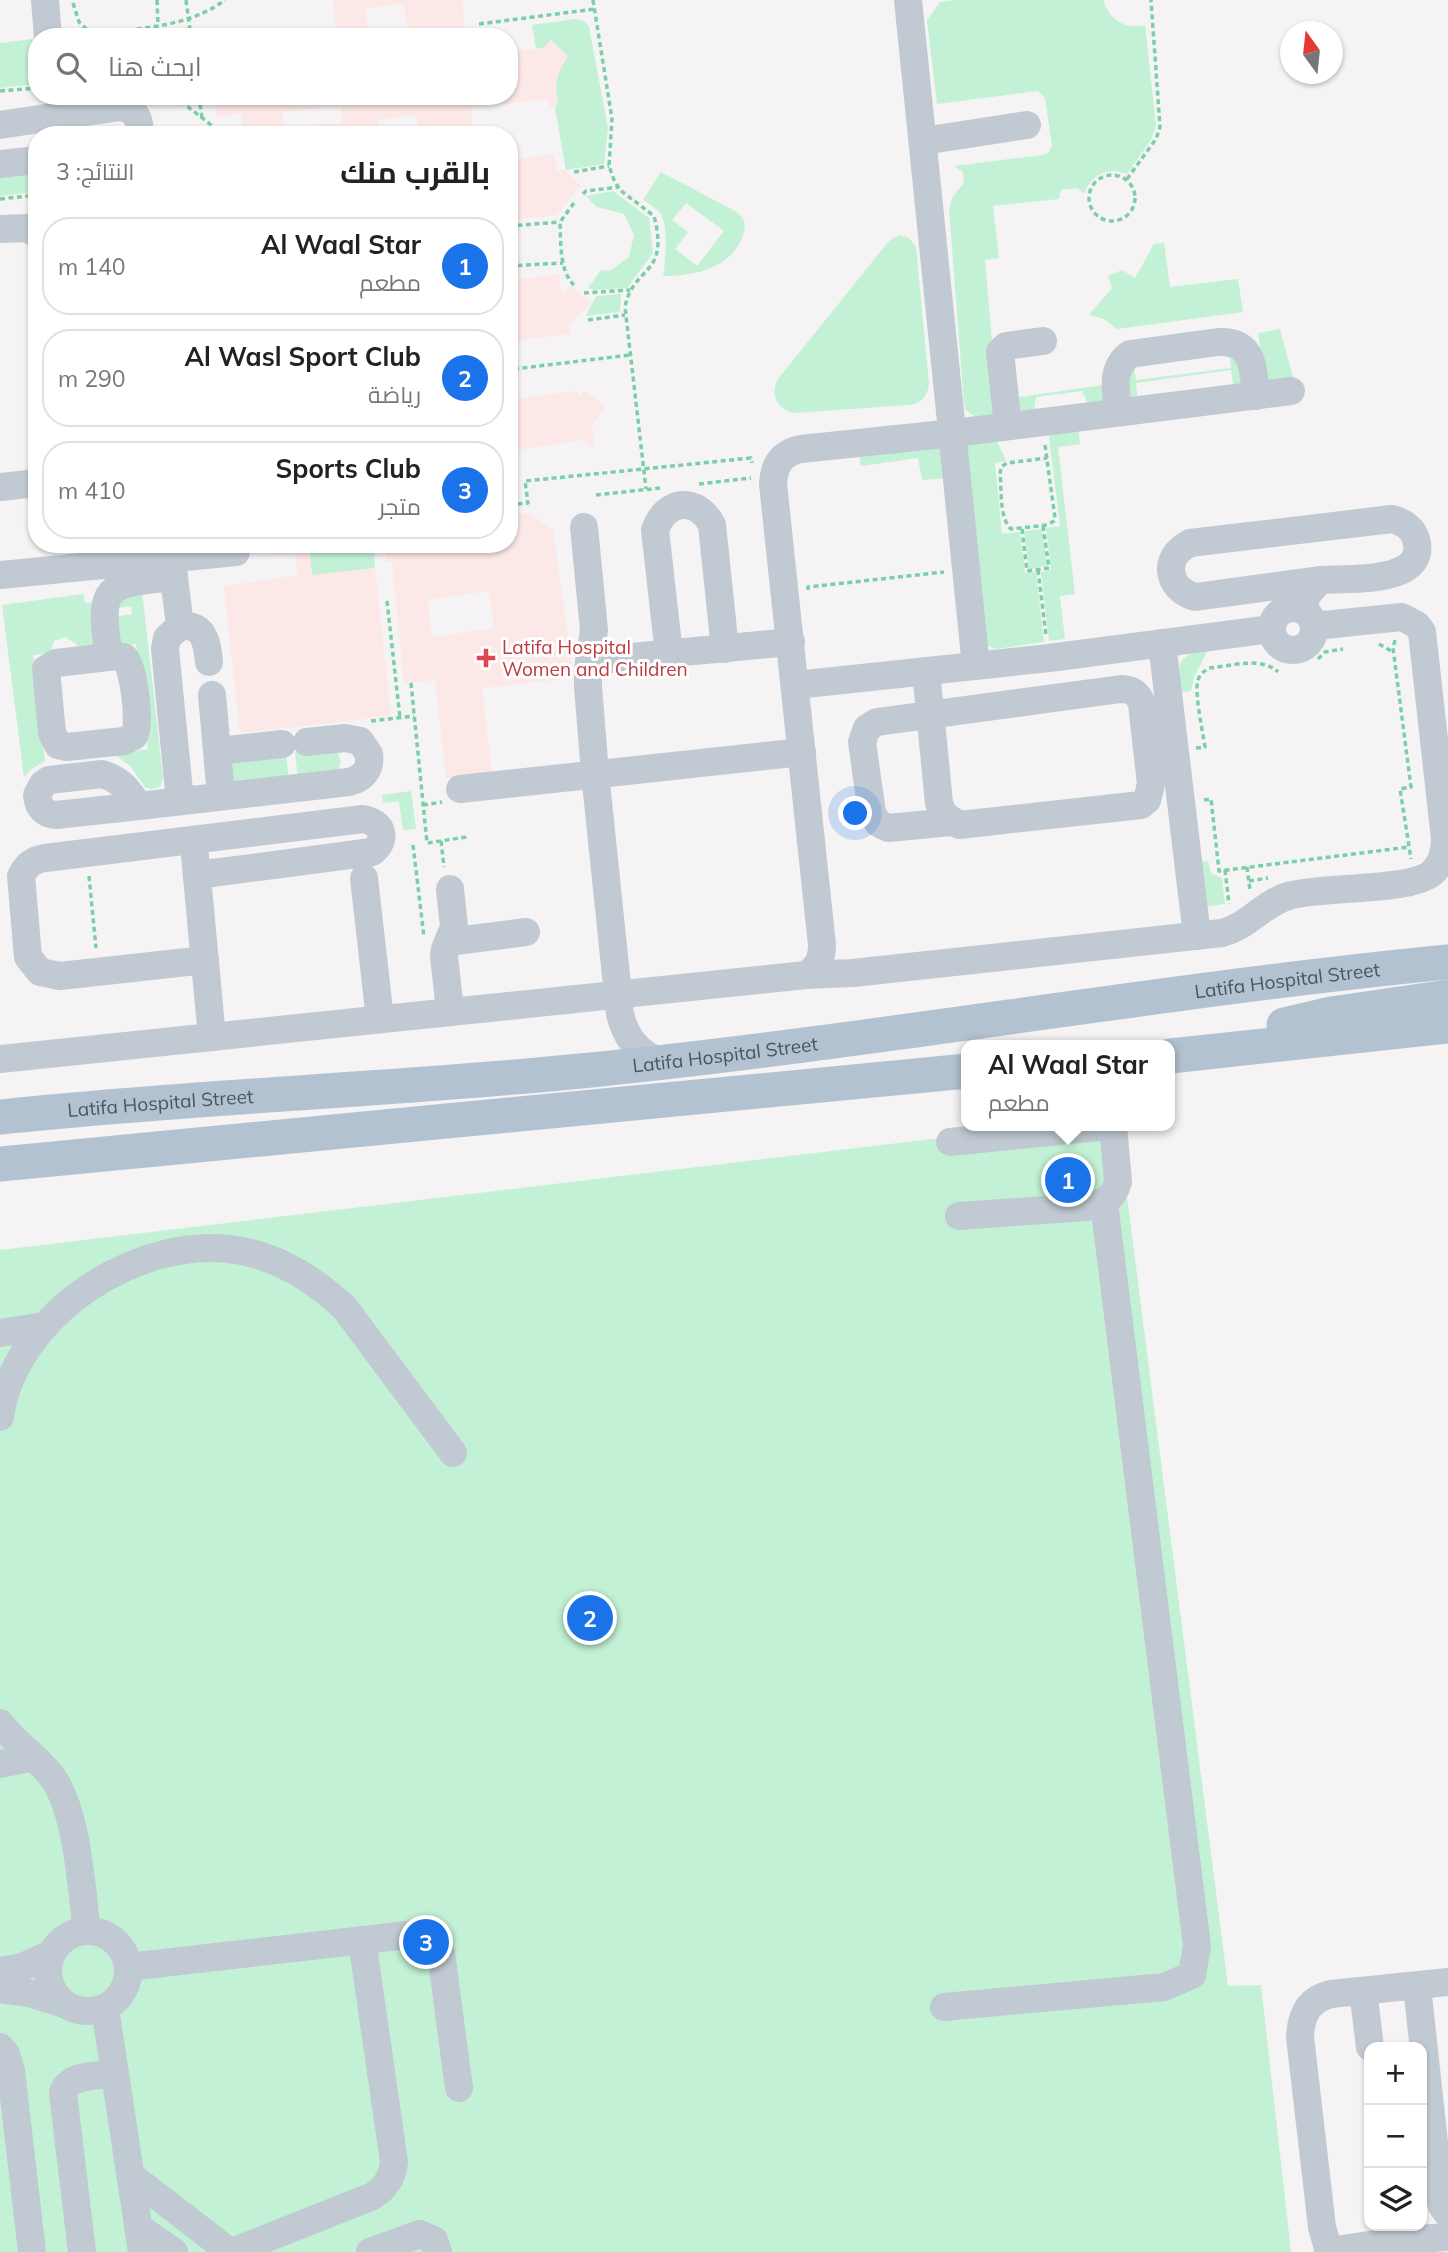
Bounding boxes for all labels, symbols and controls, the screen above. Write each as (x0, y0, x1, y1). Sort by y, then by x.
north arrow (1280, 21, 1343, 84)
search box (28, 28, 518, 105)
icon: search (52, 48, 90, 86)
text: ابحث هنا (108, 50, 202, 83)
text: بالقرب منك (340, 153, 490, 191)
text: النتائج: 3 (56, 157, 134, 186)
text: Al Waal Star (261, 228, 421, 261)
text: 140 m (58, 252, 126, 281)
text: 1 (458, 252, 472, 281)
text: مطعم (359, 268, 421, 297)
text: Al Wasl Sport Club (185, 340, 421, 373)
text: 290 m (58, 364, 126, 393)
text: 2 (458, 364, 472, 393)
text: رياضة (368, 380, 421, 409)
text: Sports Club (276, 452, 421, 485)
text: 410 m (58, 476, 126, 505)
text: 3 (458, 476, 472, 505)
text: متجر (379, 492, 421, 521)
place label: Latifa Hospital Women and Children (502, 635, 688, 681)
marker: Latifa Hospital Women and Children (476, 648, 496, 668)
your location (838, 796, 872, 830)
street label: Latifa Hospital Street (1193, 957, 1382, 1004)
street label: Latifa Hospital Street (631, 1031, 820, 1078)
popup (961, 1040, 1175, 1131)
text: Al Waal Star (988, 1048, 1148, 1081)
street label: Latifa Hospital Street (66, 1084, 255, 1122)
text: مطعم (988, 1088, 1050, 1117)
pin: 1 (1045, 1154, 1091, 1206)
pin: 2 (567, 1592, 613, 1644)
pin: 3 (403, 1916, 449, 1968)
map controls (1364, 2042, 1427, 2231)
button: + (1364, 2042, 1427, 2105)
button: − (1364, 2105, 1427, 2168)
button: layers (1364, 2168, 1427, 2231)

